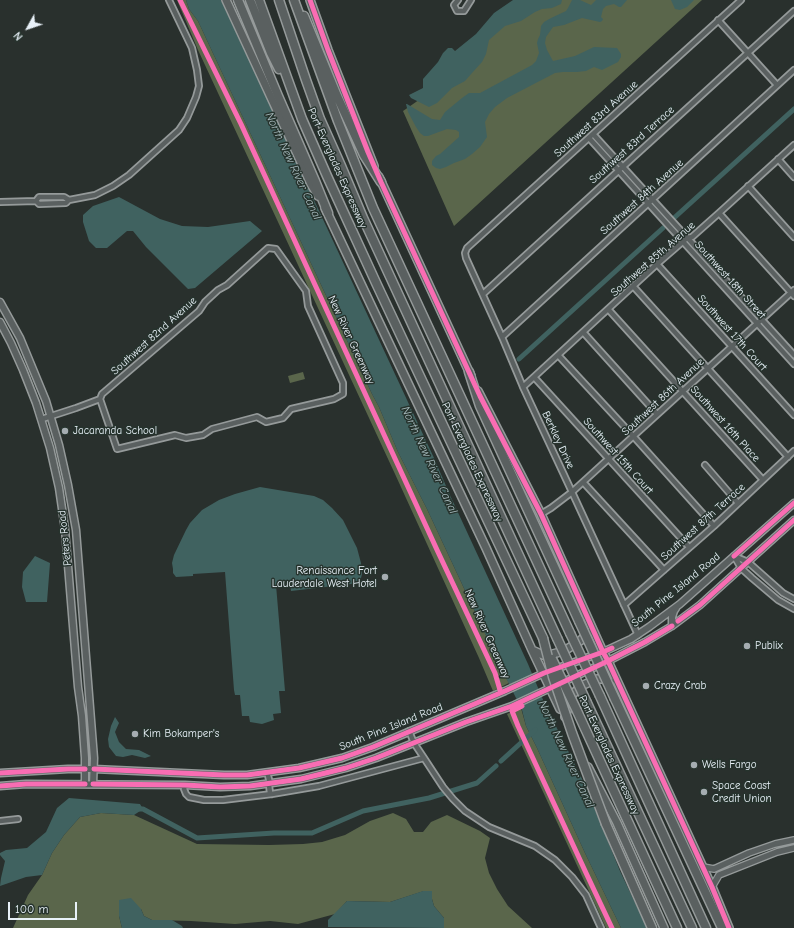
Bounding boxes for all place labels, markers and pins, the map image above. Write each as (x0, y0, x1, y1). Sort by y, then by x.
place label: Jacaranda School (73, 424, 157, 438)
marker: Jacaranda School (60, 426, 70, 436)
place label: Renaissance Fort Lauderdale West Hotel (272, 564, 377, 590)
marker: Renaissance Fort Lauderdale West Hotel (380, 572, 390, 582)
place label: Publix (755, 639, 783, 653)
marker: Publix (742, 641, 752, 651)
place label: Crazy Crab (654, 679, 706, 693)
marker: Crazy Crab (641, 681, 651, 691)
place label: Kim Bokamper's (143, 727, 219, 741)
marker: Kim Bokamper's (130, 729, 140, 739)
place label: Wells Fargo (702, 758, 756, 772)
marker: Wells Fargo (689, 760, 699, 770)
place label: Space Coast Credit Union (712, 779, 772, 805)
marker: Space Coast Credit Union (699, 787, 709, 797)

